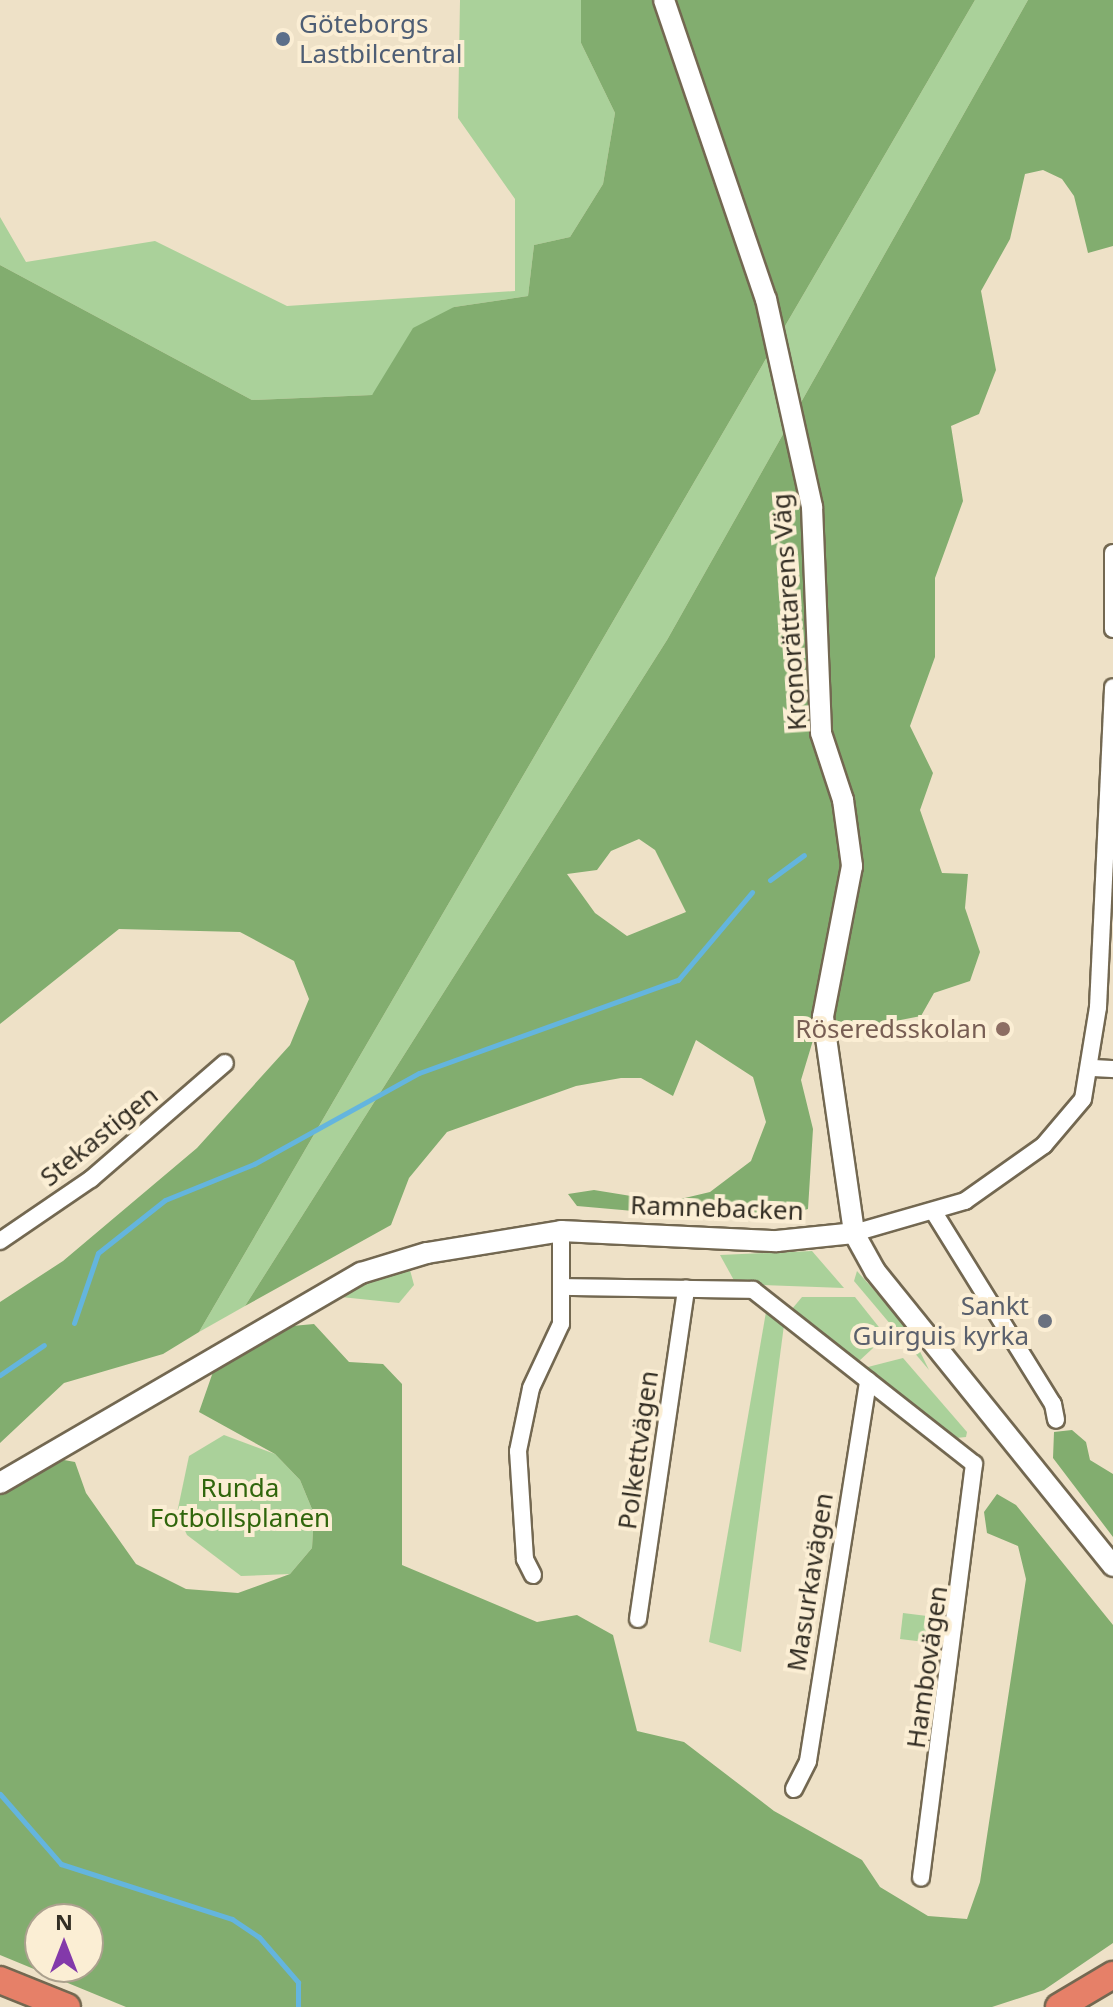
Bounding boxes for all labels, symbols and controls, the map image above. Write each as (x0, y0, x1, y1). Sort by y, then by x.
place label: Göteborgs Lastbilcentral (299, 8, 463, 70)
marker: Göteborgs Lastbilcentral (274, 30, 292, 48)
street label: Kronorättarens Väg (765, 492, 813, 732)
place label: Röseredsskolan (795, 1013, 987, 1045)
marker: Röseredsskolan (994, 1020, 1012, 1038)
street label: Stekastigen (34, 1079, 164, 1193)
street label: Ramnebacken (630, 1189, 804, 1227)
place label: Sankt Guirguis kyrka (852, 1290, 1029, 1352)
marker: Sankt Guirguis kyrka (1036, 1312, 1054, 1330)
street label: Polkettvägen (611, 1369, 665, 1531)
park label: Runda Fotbollsplanen (150, 1472, 330, 1534)
street label: Masurkavägen (780, 1490, 840, 1674)
street label: Hambovägen (900, 1584, 954, 1750)
north arrow (24, 1903, 104, 1983)
text: N (55, 1906, 73, 1936)

